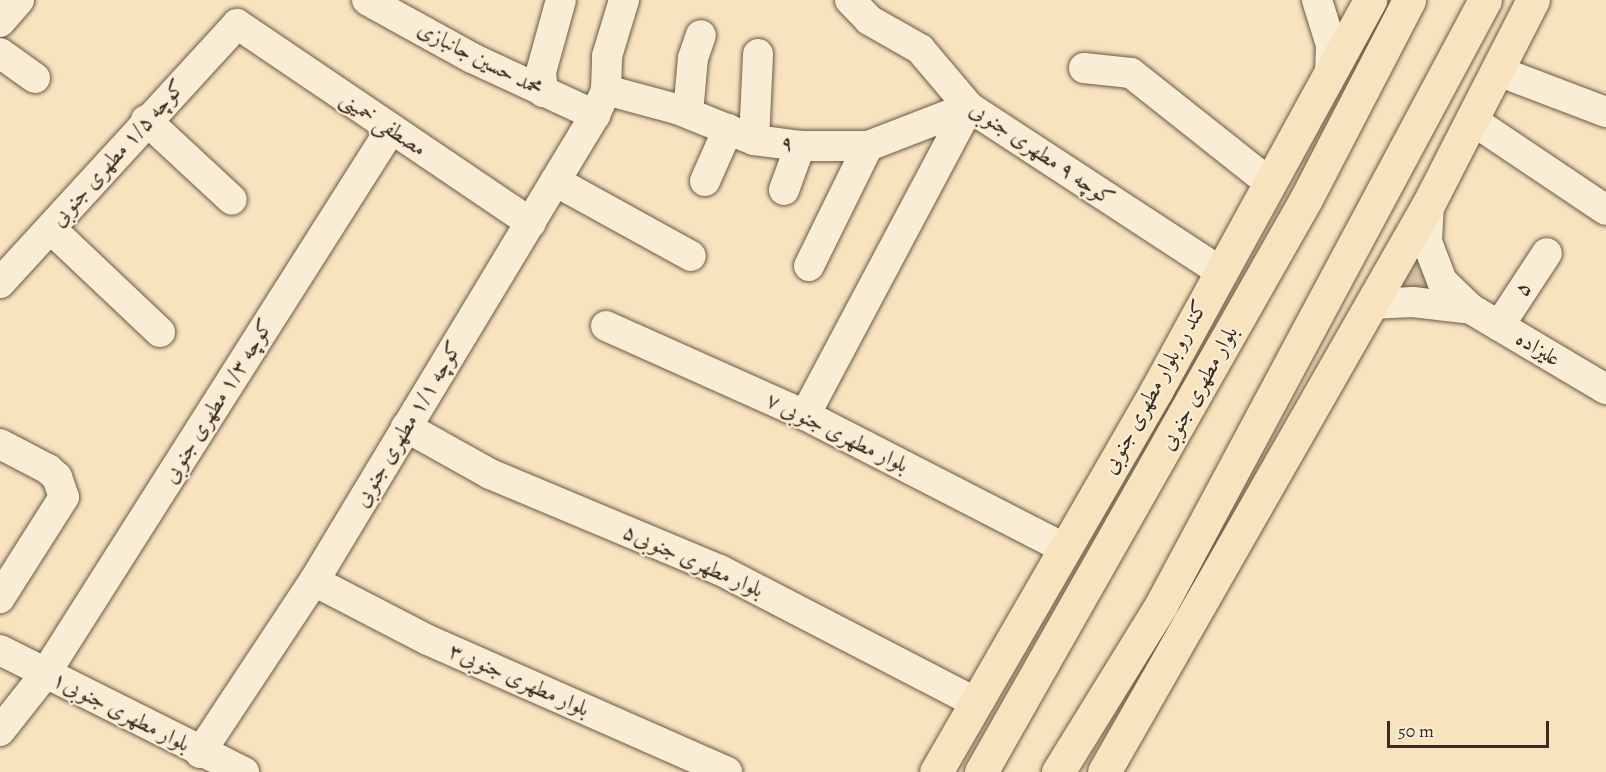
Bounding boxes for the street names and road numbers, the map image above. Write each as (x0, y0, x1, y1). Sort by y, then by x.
street label: محمد حسین جانبازی (413, 16, 547, 102)
street label: کوچه ۱/۵ مطهری جنوبی (45, 74, 191, 232)
street label: مصطفی خمینی (335, 86, 431, 162)
street label: کوچه ۹ مطهری جنوبی (965, 96, 1119, 212)
street label: ۹ (779, 130, 795, 158)
street label: ۵ (1508, 276, 1538, 302)
street label: کند رو بلوار مطهری جنوبی (1096, 296, 1214, 478)
street label: کوچه ۱/۳ مطهری جنوبی (157, 314, 279, 488)
street label: بلوار مطهری جنوبی (1154, 321, 1244, 455)
street label: علیزاده (1511, 325, 1565, 373)
street label: کوچه ۱/۱ مطهری جنوبی (348, 336, 468, 512)
street label: ۷ بلوار مطهری جنوبی (761, 387, 913, 479)
street label: ۵بلوار مطهری جنوبی (619, 518, 767, 604)
street label: بلوار مطهری جنوبی۳ (445, 637, 593, 723)
street label: ۱بلوار مطهری جنوبی (48, 666, 194, 758)

